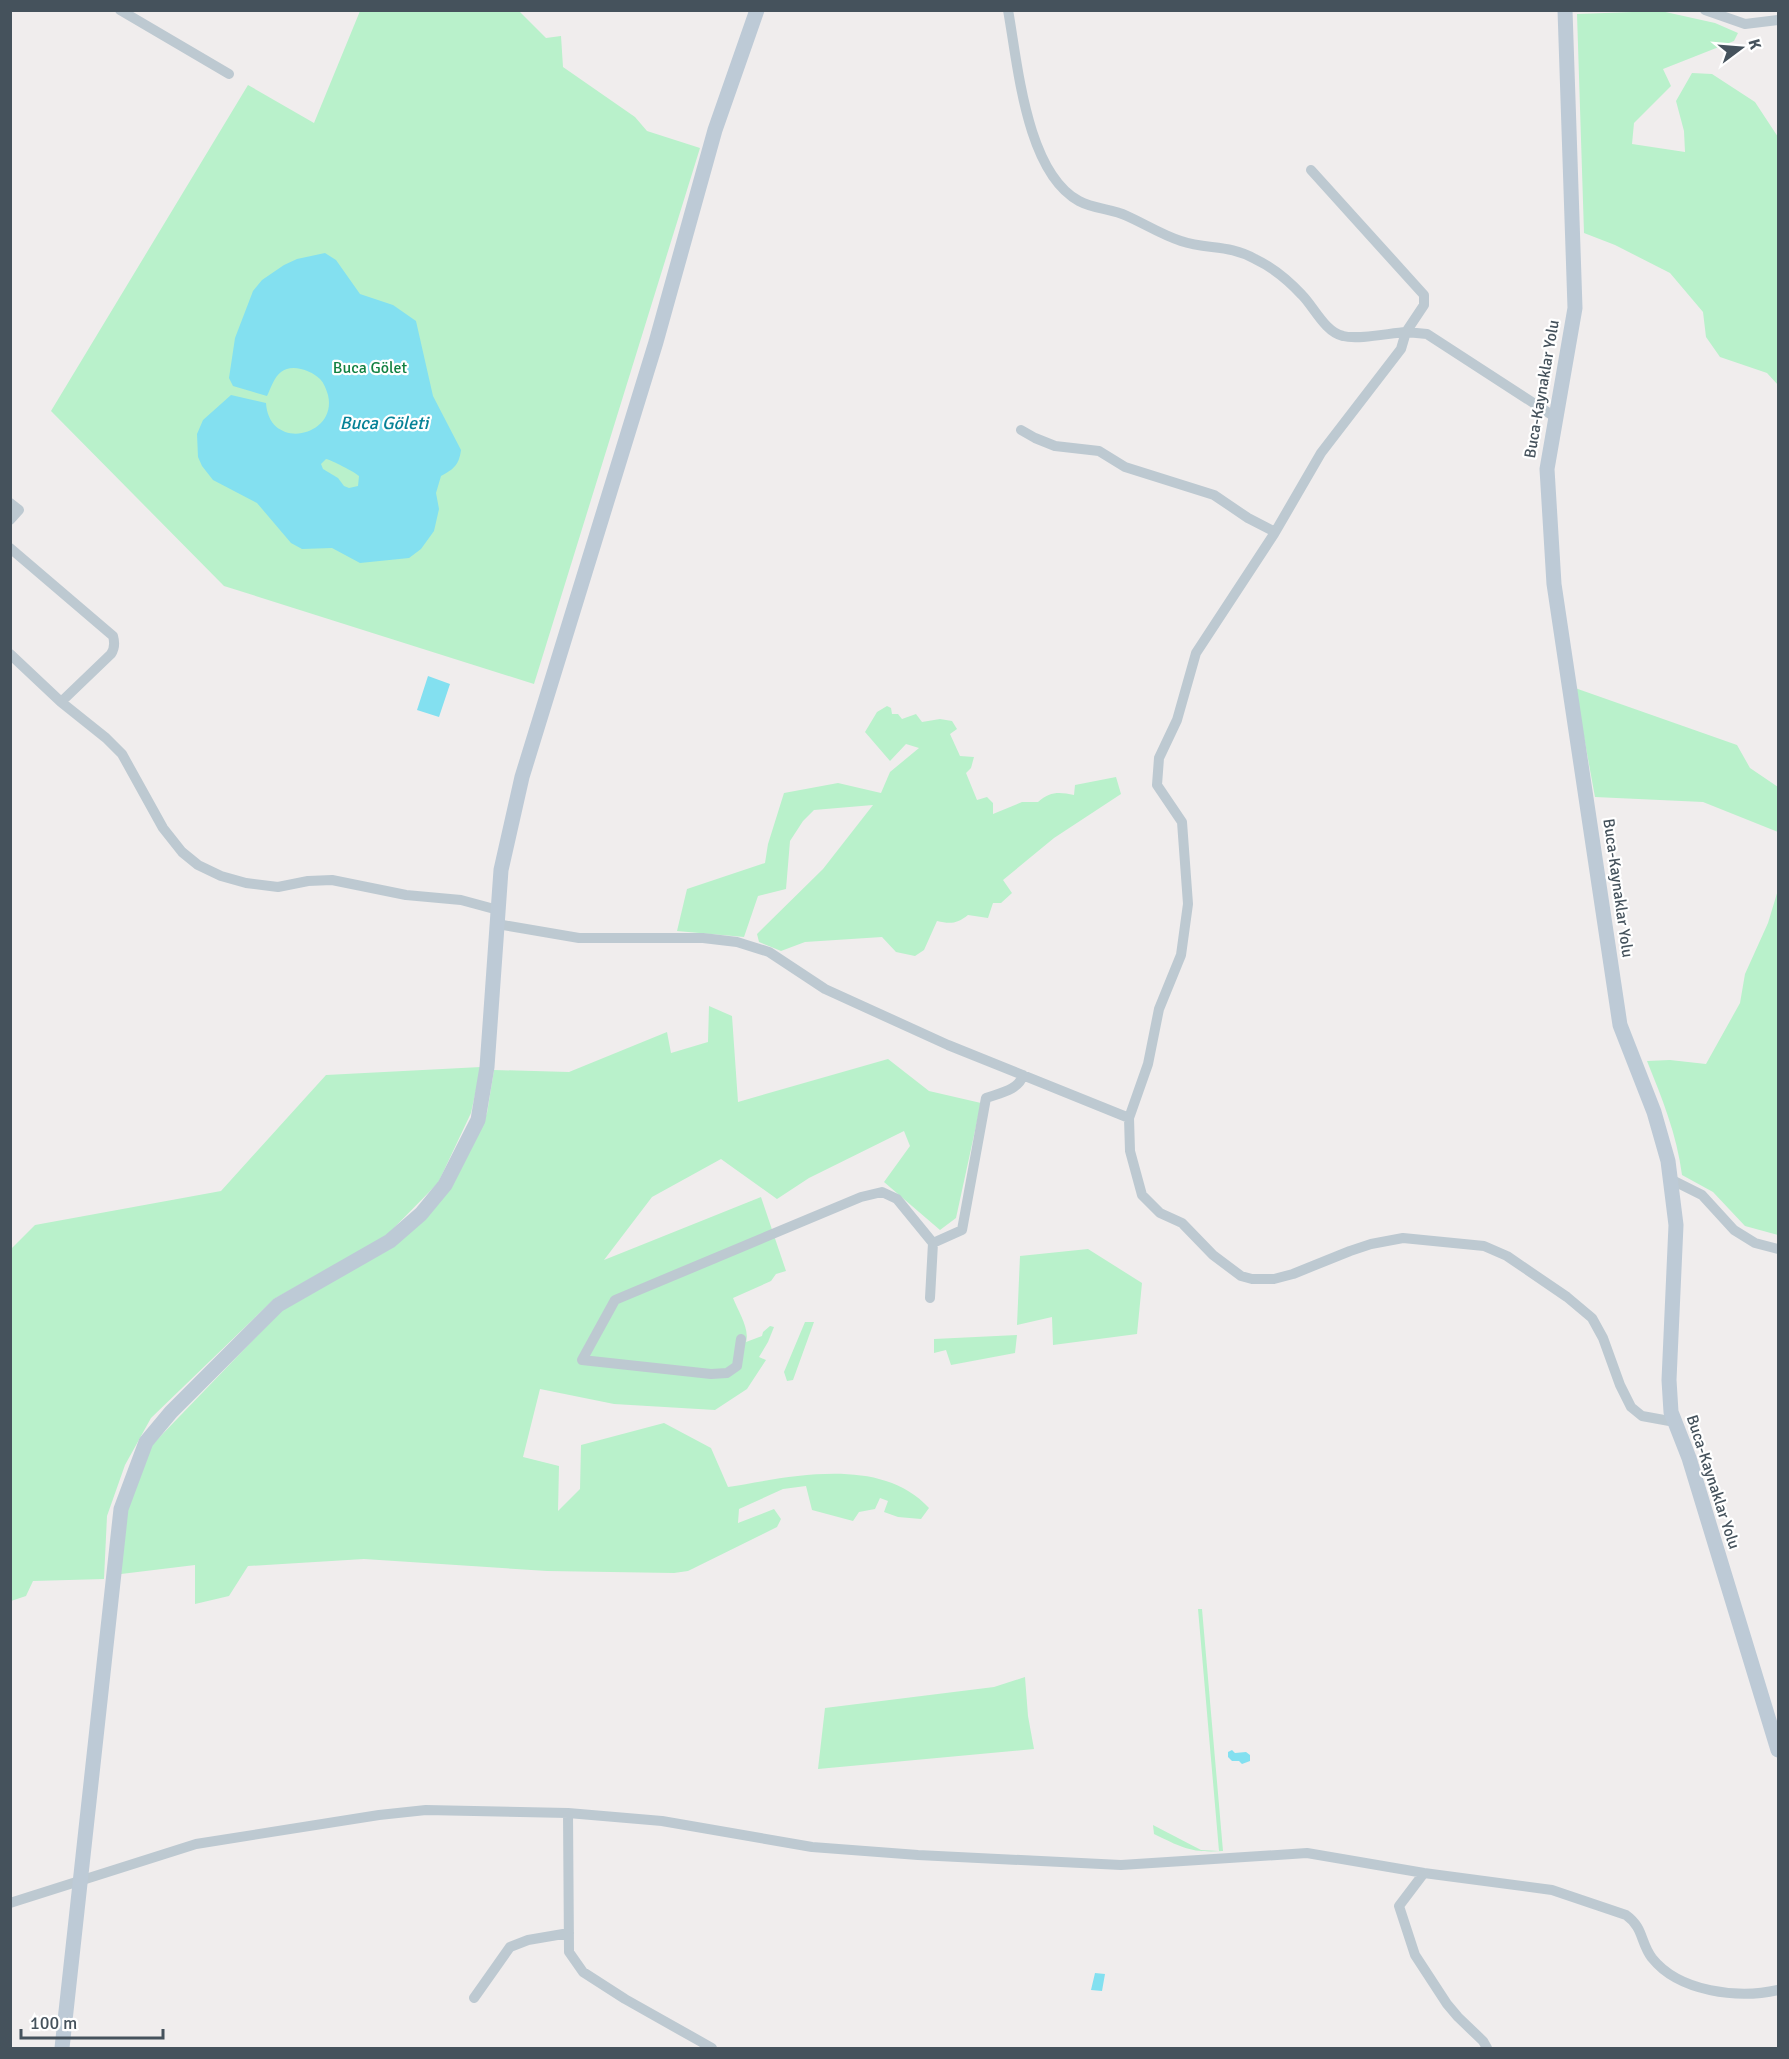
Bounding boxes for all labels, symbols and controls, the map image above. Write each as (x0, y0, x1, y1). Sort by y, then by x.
north arrow (1711, 18, 1771, 78)
text: K (1743, 37, 1765, 52)
street label: Buca-Kaynaklar Yolu (1520, 318, 1564, 460)
park label: Buca Gölet (333, 358, 408, 378)
water label: Buca Göleti (340, 412, 430, 434)
street label: Buca-Kaynaklar Yolu (1598, 817, 1638, 959)
street label: Buca-Kaynaklar Yolu (1682, 1412, 1744, 1552)
scale bar (21, 2002, 164, 2040)
text: 100 m (30, 2012, 77, 2034)

